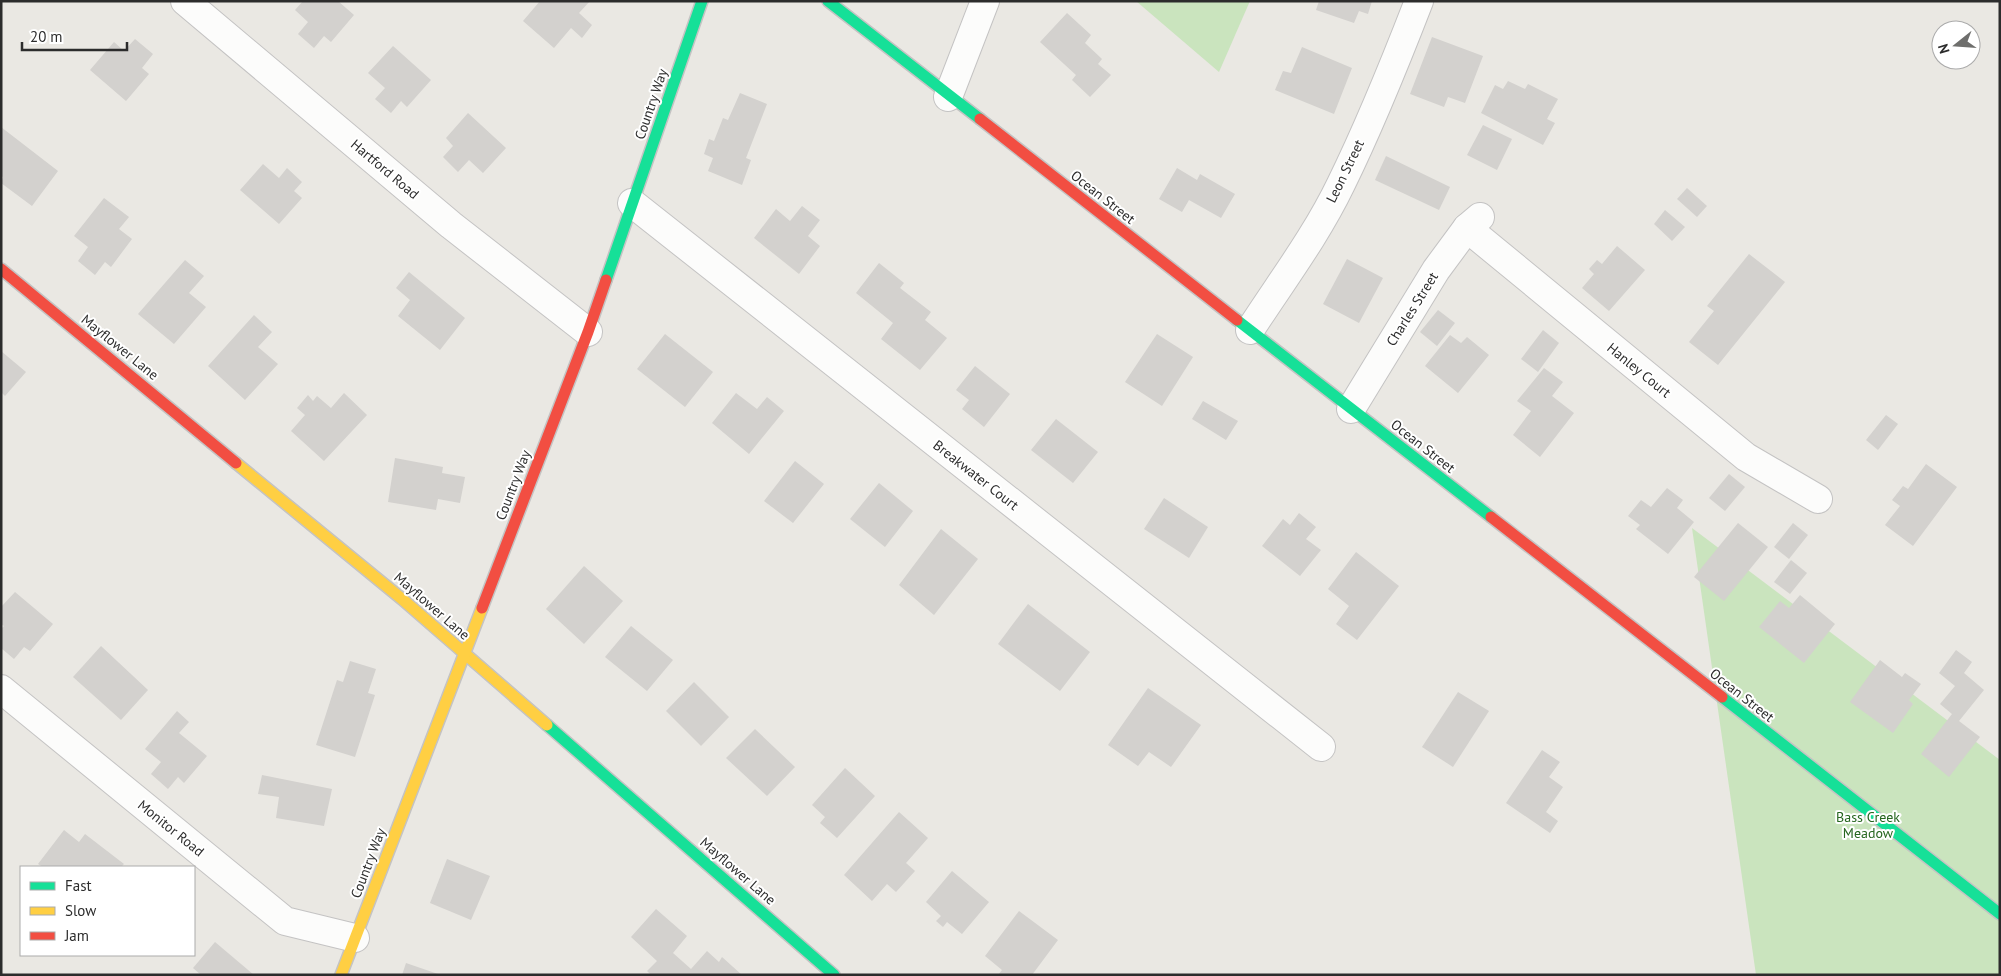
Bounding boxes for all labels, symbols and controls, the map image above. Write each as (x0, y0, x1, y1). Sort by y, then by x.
scale bar (22, 20, 128, 52)
north arrow (1931, 20, 1981, 70)
text: 20 m (30, 27, 63, 46)
text: N (1934, 42, 1954, 56)
street label: Country Way (630, 66, 672, 142)
street label: Hartford Road (347, 135, 423, 203)
street label: Leon Street (1322, 136, 1368, 206)
street label: Ocean Street (1067, 166, 1139, 228)
street label: Charles Street (1382, 268, 1442, 349)
street label: Mayflower Lane (78, 310, 162, 384)
street label: Hanley Court (1603, 339, 1675, 401)
street label: Ocean Street (1387, 415, 1459, 477)
street label: Breakwater Court (930, 436, 1023, 514)
street label: Country Way (491, 447, 535, 523)
street label: Mayflower Lane (390, 568, 474, 644)
street label: Ocean Street (1706, 664, 1778, 726)
street label: Monitor Road (134, 796, 208, 860)
park label: Bass Creek Meadow (1836, 808, 1900, 842)
street label: Country Way (346, 825, 390, 901)
street label: Mayflower Lane (696, 833, 780, 909)
legend (20, 866, 195, 956)
text: Fast (65, 876, 92, 895)
text: Slow (65, 901, 96, 920)
text: Jam (64, 926, 89, 945)

